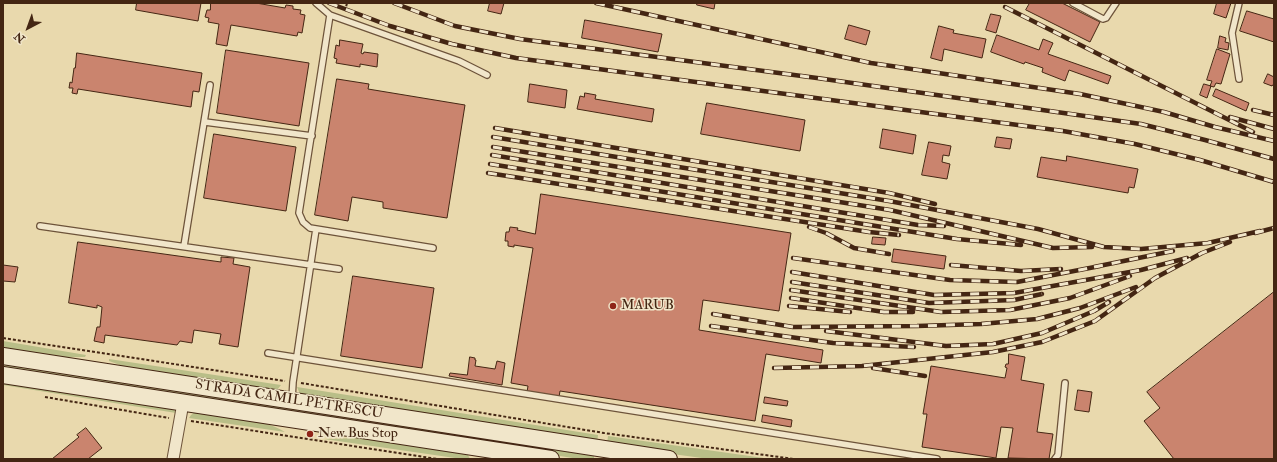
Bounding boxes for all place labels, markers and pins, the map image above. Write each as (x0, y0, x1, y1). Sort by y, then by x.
place label: MARUB (621, 298, 674, 314)
marker: MARUB (608, 301, 618, 311)
place label: New Bus Stop (318, 426, 398, 442)
marker: New Bus Stop (305, 429, 315, 439)

